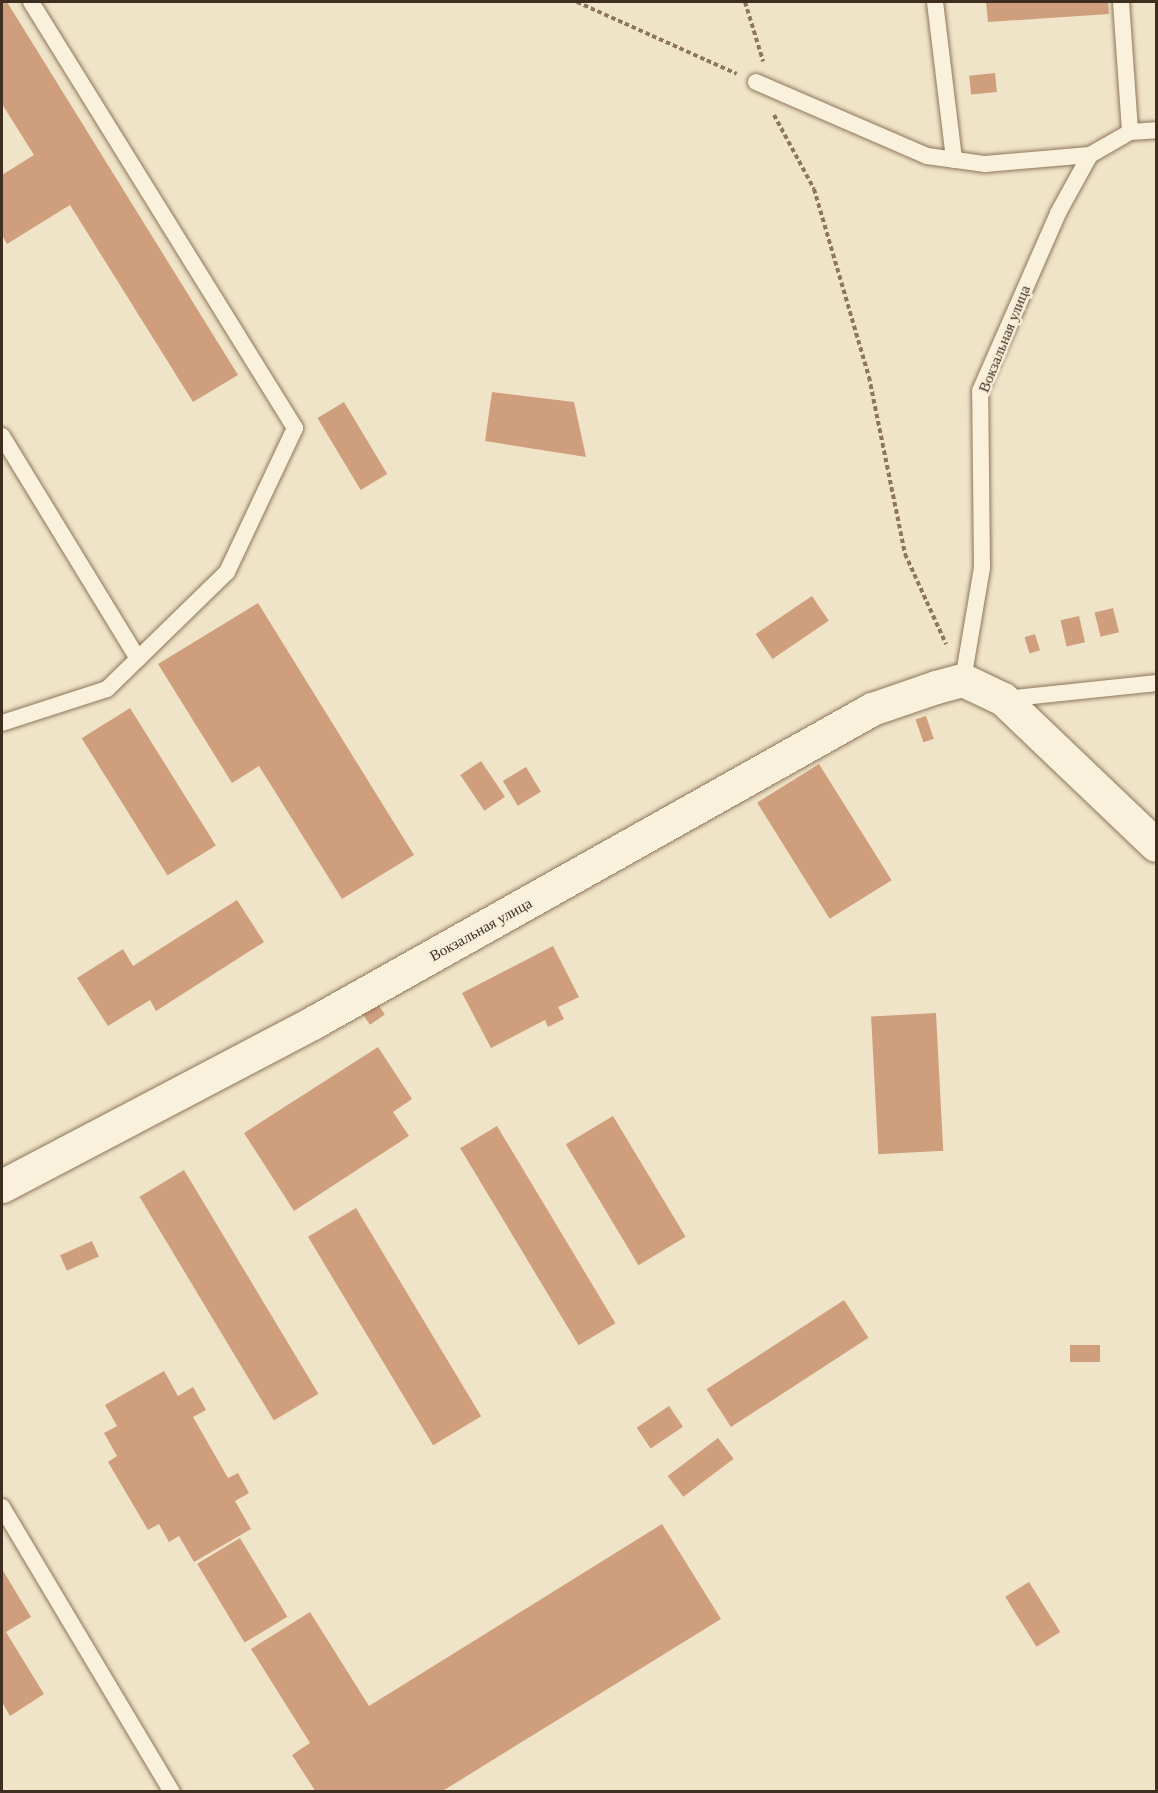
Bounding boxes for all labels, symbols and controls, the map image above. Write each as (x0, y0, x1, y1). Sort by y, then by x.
street label: Вокзальная улица (975, 283, 1035, 395)
street label: Вокзальная улица (427, 894, 535, 966)

